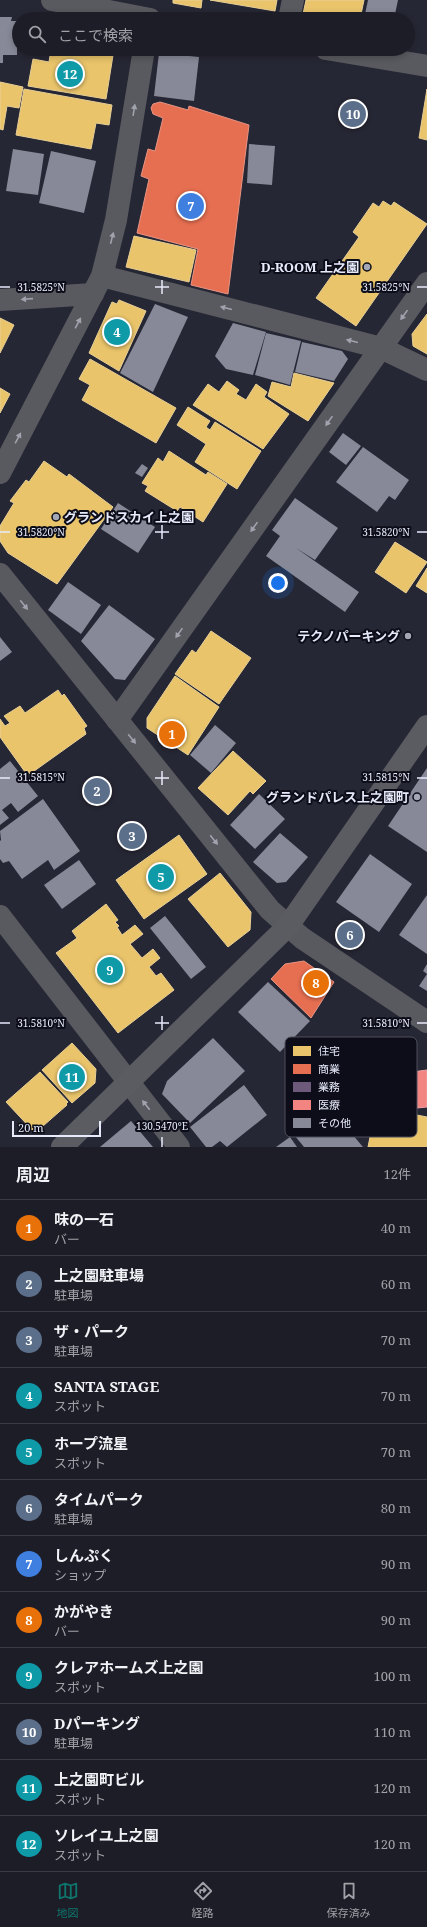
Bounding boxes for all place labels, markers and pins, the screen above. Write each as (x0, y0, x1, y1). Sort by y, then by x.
pin: 12 (57, 59, 83, 89)
pin: 10 (340, 99, 366, 129)
pin: 7 (178, 191, 204, 221)
place label: D-ROOM 上之園 (261, 258, 359, 276)
marker: D-ROOM 上之園 (362, 262, 372, 272)
pin: 4 (104, 317, 130, 347)
place label: グランドスカイ上之園 (64, 508, 194, 526)
marker: グランドスカイ上之園 (51, 512, 61, 522)
place label: テクノパーキング (297, 627, 400, 645)
marker: テクノパーキング (403, 631, 413, 641)
pin: 1 (159, 719, 185, 749)
pin: 2 (84, 776, 110, 806)
place label: グランドパレス上之園町 (266, 788, 409, 806)
marker: グランドパレス上之園町 (412, 792, 422, 802)
pin: 3 (119, 821, 145, 851)
pin: 5 (148, 862, 174, 892)
pin: 6 (337, 920, 363, 950)
pin: 9 (97, 955, 123, 985)
pin: 8 (303, 968, 329, 998)
pin: 11 (59, 1062, 85, 1092)

